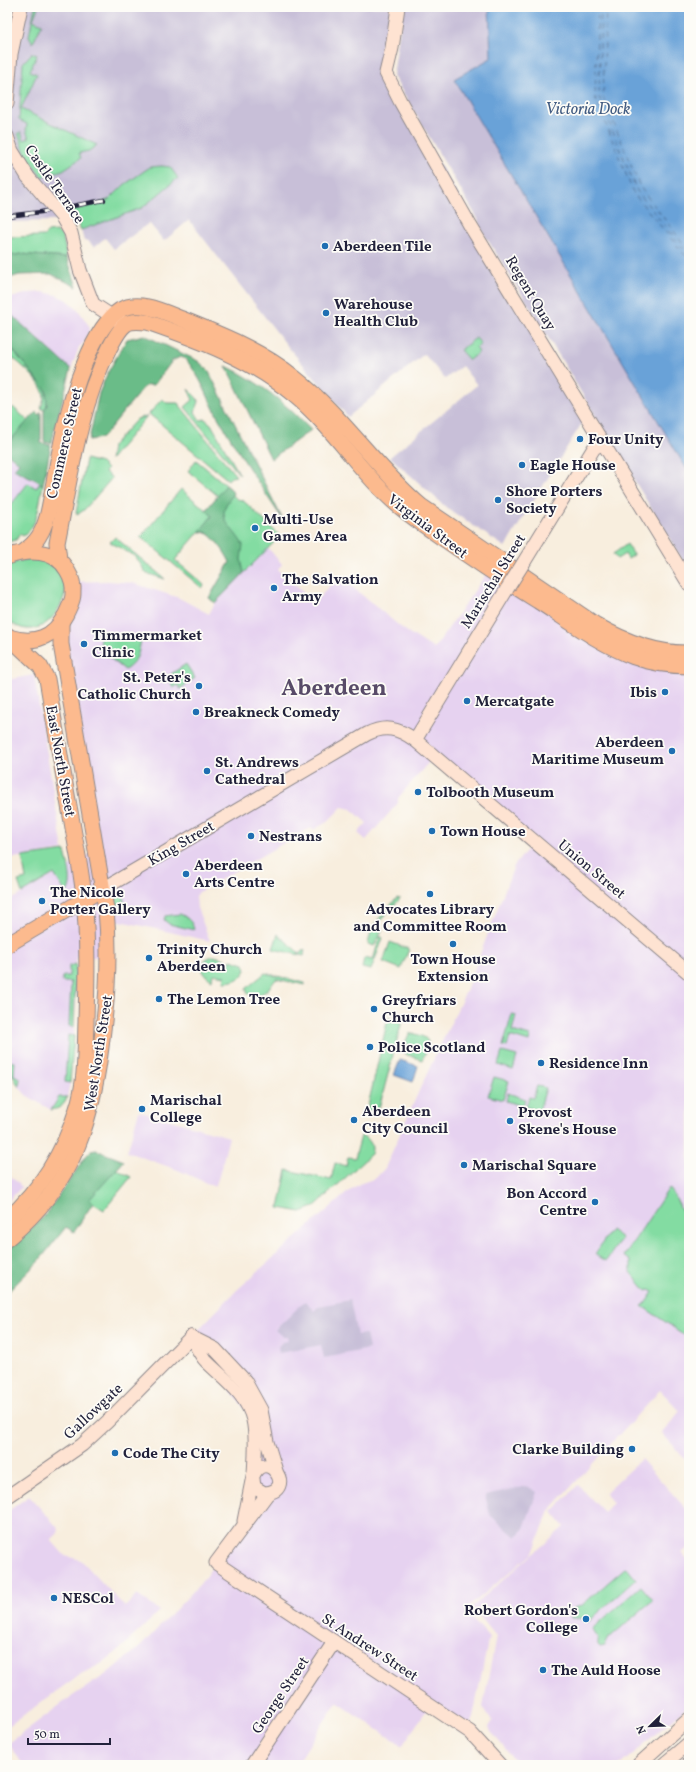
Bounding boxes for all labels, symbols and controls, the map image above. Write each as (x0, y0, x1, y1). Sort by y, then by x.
water label: Victoria Dock (546, 99, 631, 121)
street label: Castle Terrace (19, 141, 89, 228)
place label: Aberdeen Tile (333, 237, 432, 258)
marker: Aberdeen Tile (320, 241, 330, 251)
street label: Regent Quay (499, 253, 560, 335)
place label: Warehouse Health Club (334, 295, 418, 333)
marker: Warehouse Health Club (321, 308, 331, 318)
street label: Commerce Street (42, 386, 88, 501)
place label: Four Unity (588, 430, 664, 451)
marker: Four Unity (575, 434, 585, 444)
place label: Eagle House (530, 456, 616, 477)
marker: Eagle House (517, 460, 527, 470)
place label: Shore Porters Society (506, 482, 602, 520)
street label: Virginia Street (383, 490, 472, 564)
marker: Shore Porters Society (493, 495, 503, 505)
place label: Multi-Use Games Area (263, 510, 347, 548)
marker: Multi-Use Games Area (250, 523, 260, 533)
street label: Marischal Street (457, 530, 532, 633)
place label: The Salvation Army (282, 570, 379, 608)
marker: The Salvation Army (269, 583, 279, 593)
place label: Timmermarket Clinic (92, 626, 202, 664)
marker: Timmermarket Clinic (79, 639, 89, 649)
place label: St. Peter's Catholic Church (77, 668, 191, 706)
district label: Aberdeen (281, 673, 387, 705)
marker: St. Peter's Catholic Church (194, 681, 204, 691)
place label: Ibis (630, 683, 657, 704)
marker: Ibis (660, 687, 670, 697)
place label: Mercatgate (475, 692, 554, 713)
marker: Mercatgate (462, 696, 472, 706)
place label: Breakneck Comedy (204, 703, 341, 724)
street label: East North Street (39, 704, 80, 819)
marker: Breakneck Comedy (191, 707, 201, 717)
place label: Aberdeen Maritime Museum (531, 733, 664, 771)
marker: Aberdeen Maritime Museum (667, 746, 677, 756)
place label: St. Andrews Cathedral (215, 753, 299, 791)
marker: St. Andrews Cathedral (202, 766, 212, 776)
place label: Tolbooth Museum (426, 783, 555, 804)
marker: Tolbooth Museum (413, 787, 423, 797)
street label: King Street (145, 817, 219, 872)
place label: Town House (440, 822, 526, 843)
marker: Town House (427, 826, 437, 836)
place label: Nestrans (259, 827, 322, 848)
marker: Nestrans (246, 831, 256, 841)
street label: Union Street (553, 835, 630, 905)
place label: Aberdeen Arts Centre (194, 856, 275, 894)
marker: Aberdeen Arts Centre (181, 869, 191, 879)
place label: The Nicole Porter Gallery (50, 883, 151, 921)
marker: Advocates Library and Committee Room (425, 889, 435, 899)
marker: The Nicole Porter Gallery (37, 896, 47, 906)
place label: Advocates Library and Committee Room (353, 900, 507, 938)
marker: Town House Extension (448, 939, 458, 949)
place label: Trinity Church Aberdeen (157, 940, 263, 978)
place label: Town House Extension (410, 950, 496, 988)
marker: Trinity Church Aberdeen (144, 953, 154, 963)
place label: The Lemon Tree (167, 990, 280, 1011)
place label: Greyfriars Church (382, 991, 456, 1029)
street label: West North Street (80, 994, 119, 1113)
marker: The Lemon Tree (154, 994, 164, 1004)
marker: Greyfriars Church (369, 1004, 379, 1014)
place label: Police Scotland (378, 1038, 485, 1059)
marker: Police Scotland (365, 1042, 375, 1052)
place label: Residence Inn (549, 1054, 648, 1075)
marker: Residence Inn (536, 1058, 546, 1068)
place label: Marischal College (150, 1091, 222, 1129)
place label: Aberdeen City Council (362, 1102, 448, 1140)
place label: Provost Skene's House (518, 1103, 617, 1141)
marker: Marischal College (137, 1104, 147, 1114)
marker: Aberdeen City Council (349, 1115, 359, 1125)
marker: Provost Skene's House (505, 1116, 515, 1126)
place label: Marischal Square (472, 1156, 597, 1177)
marker: Marischal Square (459, 1160, 469, 1170)
place label: Bon Accord Centre (507, 1184, 587, 1222)
marker: Bon Accord Centre (590, 1197, 600, 1207)
street label: Gallowgate (60, 1379, 128, 1445)
place label: Clarke Building (512, 1440, 624, 1461)
place label: Code The City (123, 1444, 220, 1465)
marker: Clarke Building (627, 1444, 637, 1454)
marker: Code The City (110, 1448, 120, 1458)
place label: NESCol (62, 1589, 114, 1610)
marker: NESCol (49, 1593, 59, 1603)
place label: Robert Gordon's College (464, 1601, 578, 1639)
street label: St Andrew Street (317, 1609, 422, 1687)
marker: Robert Gordon's College (581, 1614, 591, 1624)
street label: George Street (248, 1653, 315, 1739)
place label: The Auld Hoose (551, 1661, 661, 1682)
marker: The Auld Hoose (538, 1665, 548, 1675)
north arrow (630, 1706, 670, 1746)
scale bar (28, 1720, 110, 1746)
text: N (634, 1723, 651, 1736)
text: 50 m (34, 1727, 60, 1743)

